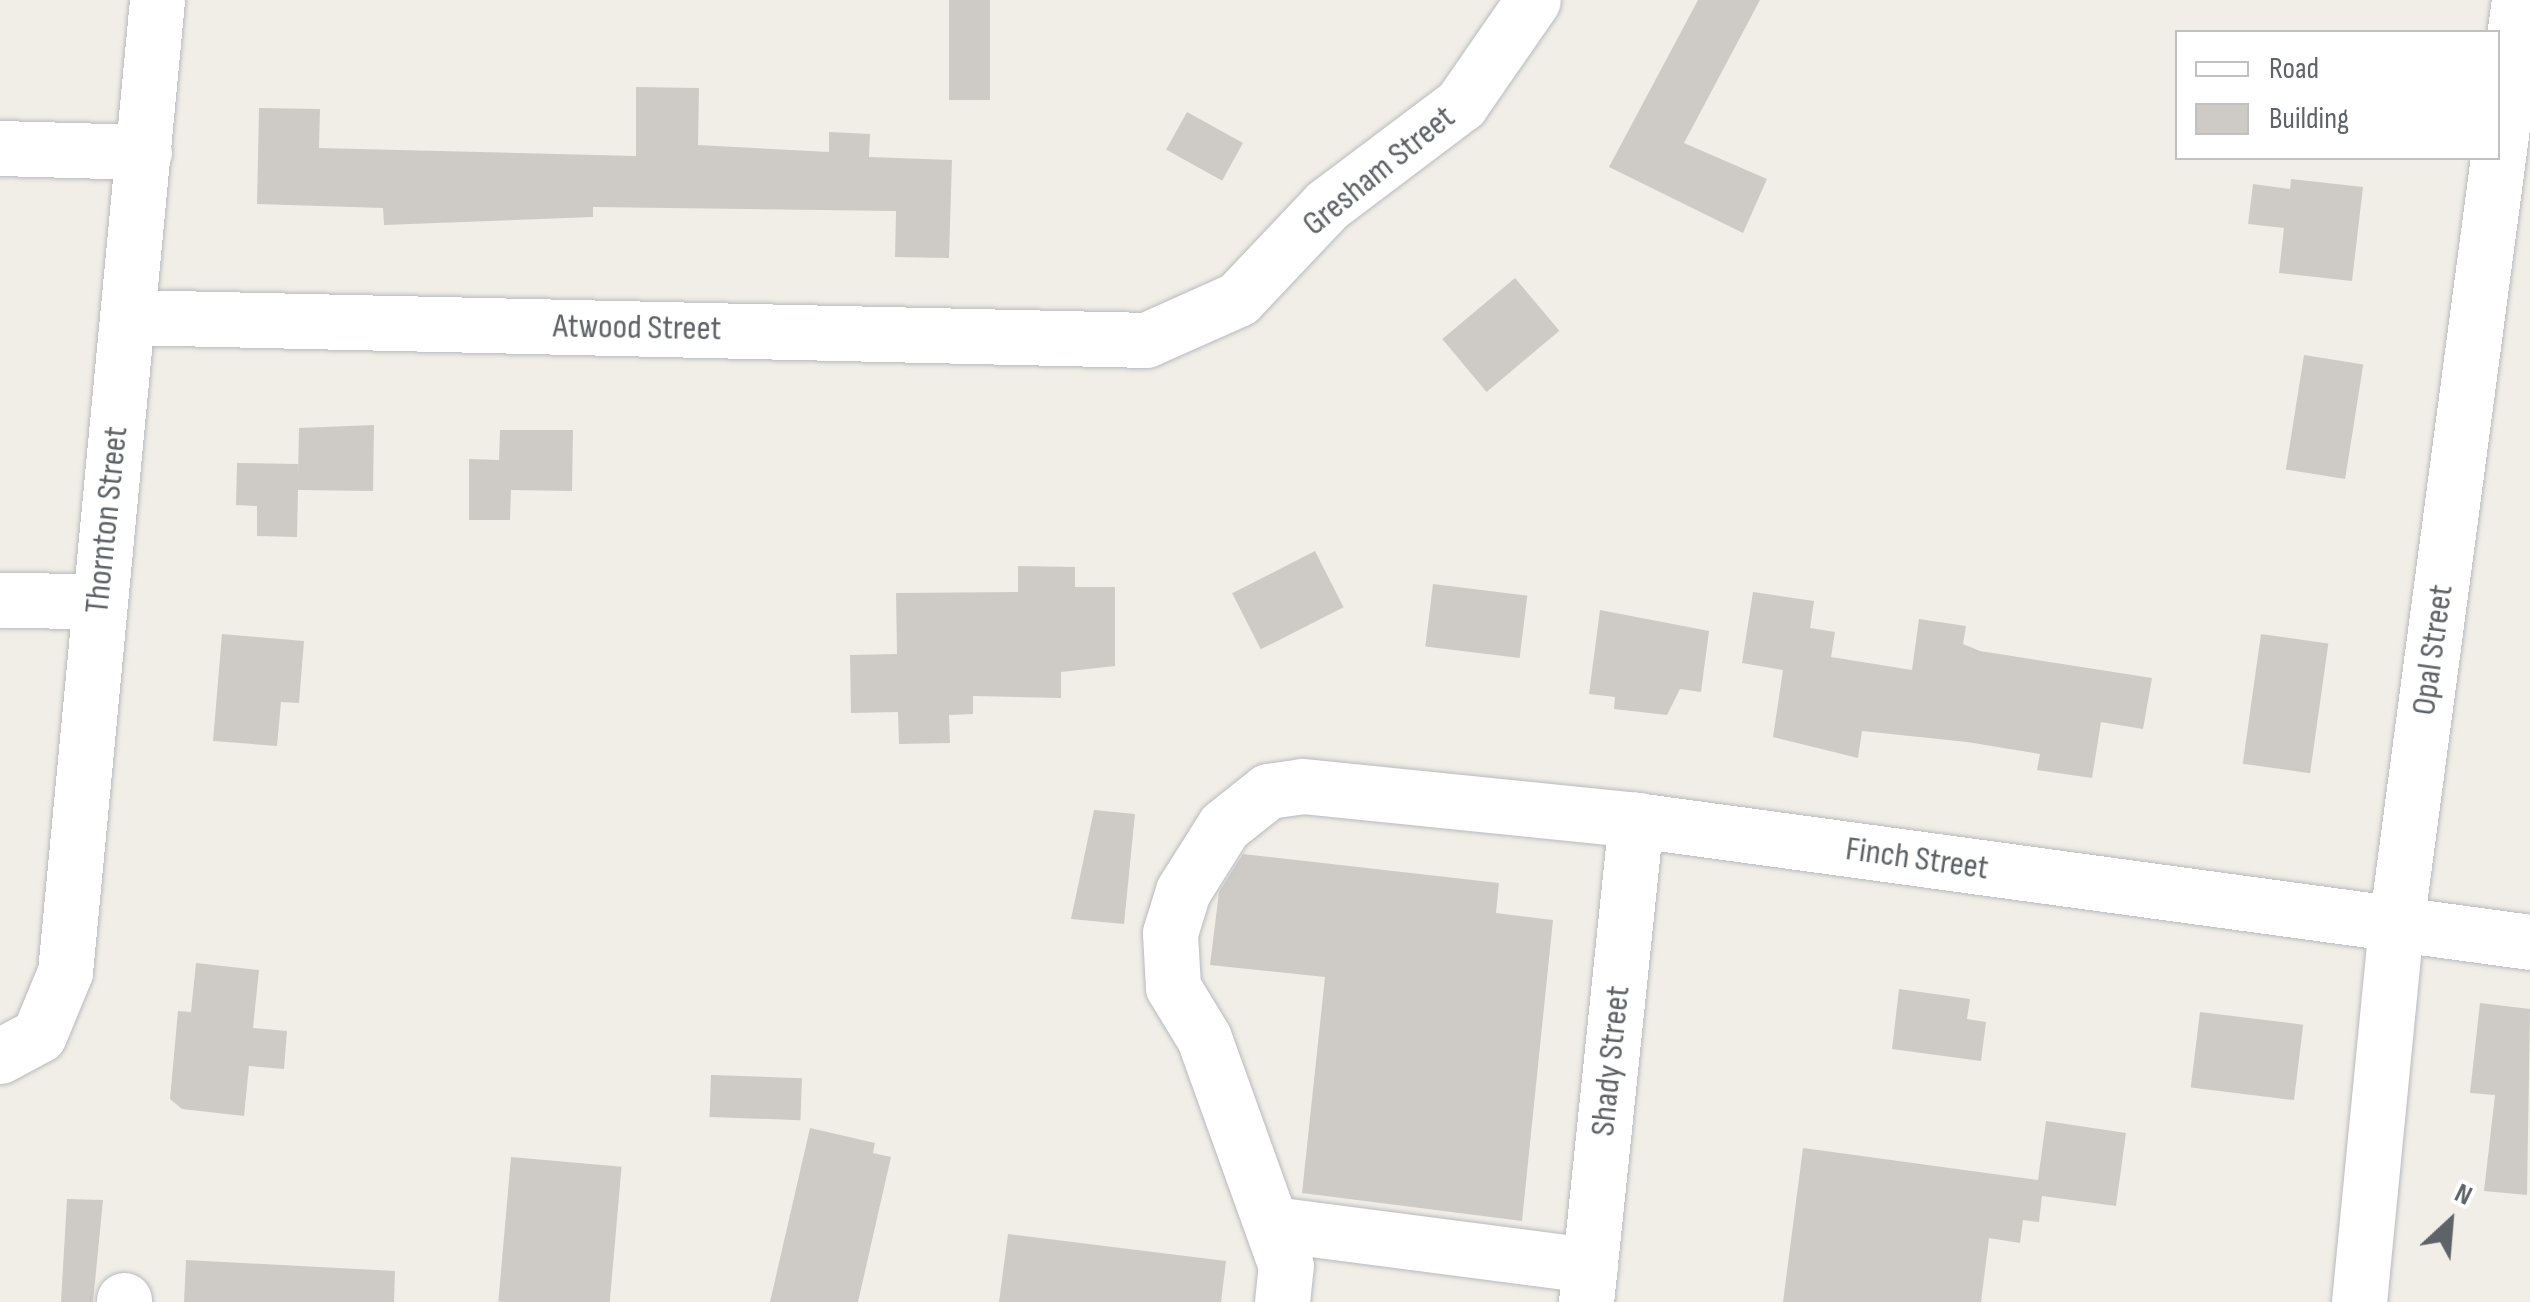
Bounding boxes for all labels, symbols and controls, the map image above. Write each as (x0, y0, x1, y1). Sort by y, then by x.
legend (2175, 30, 2500, 160)
text: Road (2269, 51, 2319, 87)
street label: Gresham Street (1294, 97, 1464, 245)
text: Building (2269, 101, 2349, 137)
street label: Atwood Street (552, 306, 722, 350)
street label: Thornton Street (76, 424, 138, 616)
street label: Opal Street (2403, 582, 2463, 718)
street label: Finch Street (1843, 828, 1991, 890)
street label: Shady Street (1582, 984, 1640, 1138)
north arrow (2400, 1172, 2500, 1272)
text: N (2449, 1176, 2477, 1213)

